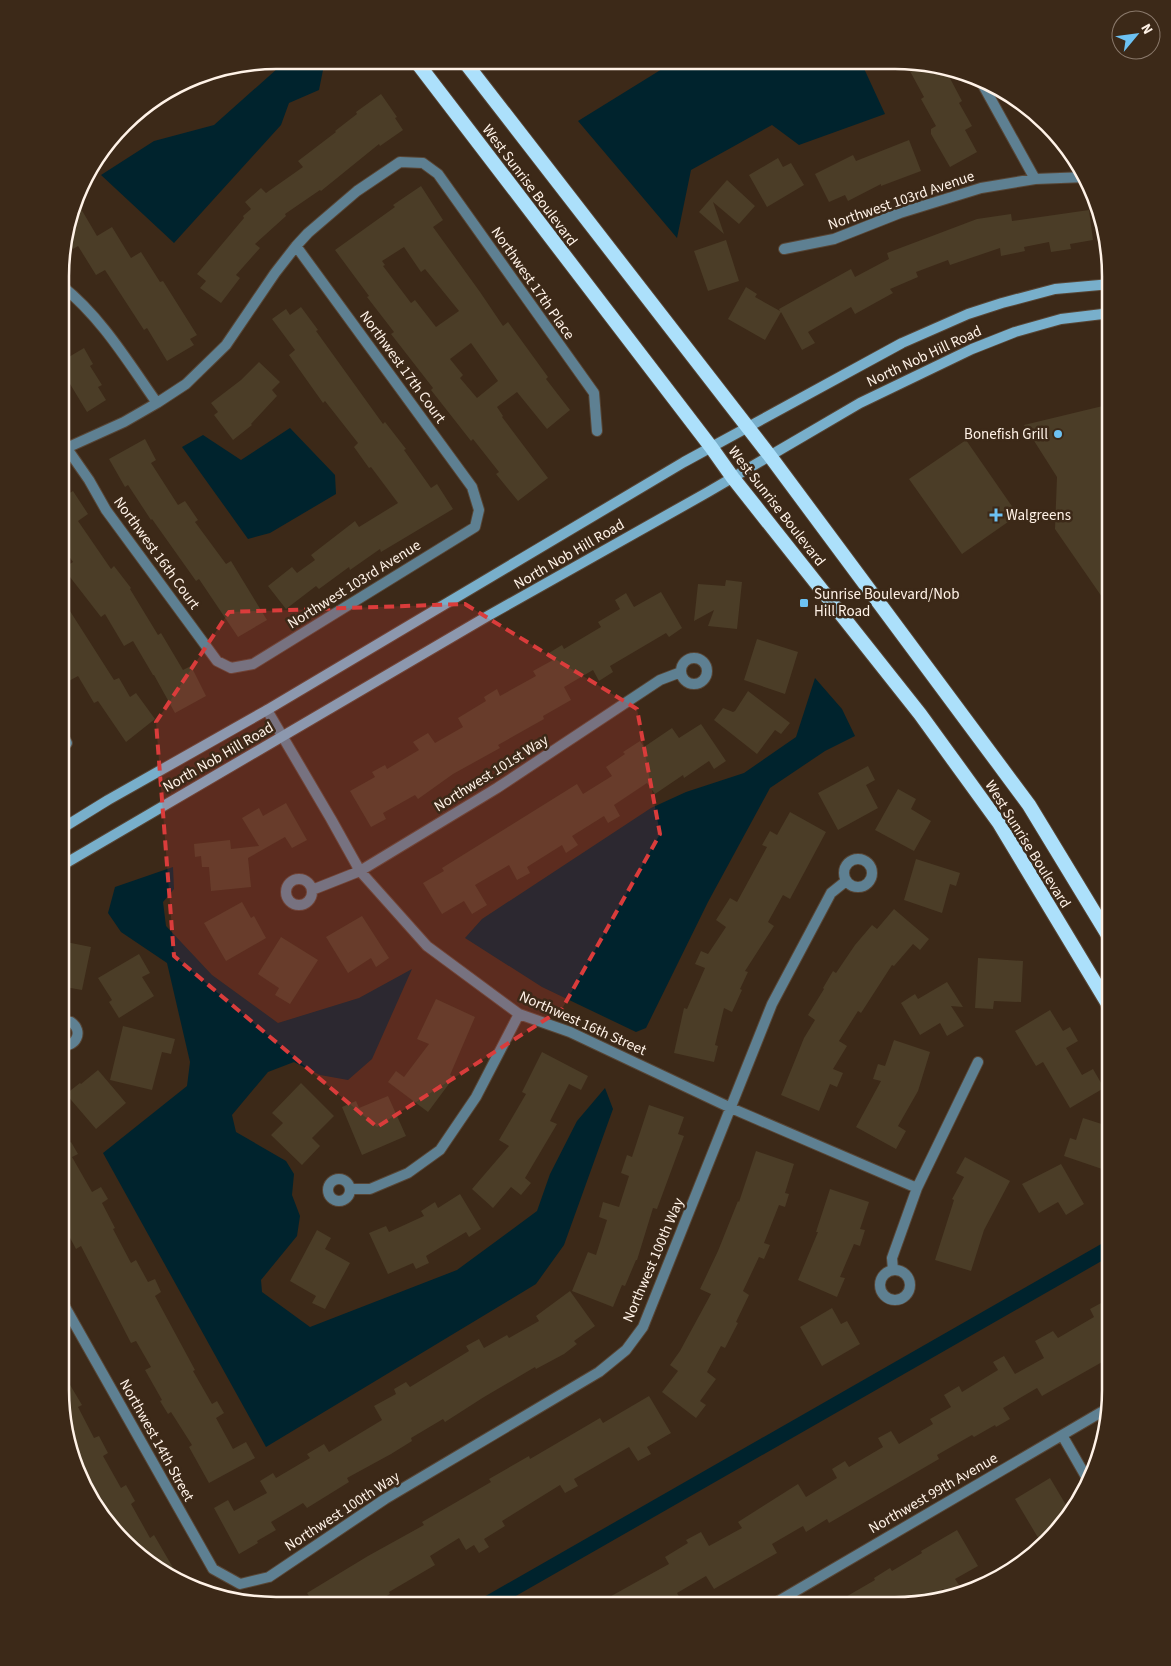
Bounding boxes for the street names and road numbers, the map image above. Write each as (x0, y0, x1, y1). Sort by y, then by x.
street label: West Sunrise Boulevard (477, 120, 582, 250)
street label: Northwest 103rd Avenue (825, 166, 977, 235)
street label: Northwest 17th Place (486, 223, 579, 344)
street label: Northwest 17th Court (354, 307, 451, 428)
street label: North Nob Hill Road (863, 321, 985, 392)
street label: West Sunrise Boulevard (723, 442, 830, 571)
street label: Northwest 16th Court (108, 493, 205, 614)
street label: North Nob Hill Road (510, 514, 629, 595)
street label: Northwest 103rd Avenue (284, 535, 425, 634)
street label: North Nob Hill Road (159, 717, 278, 798)
street label: Northwest 101st Way (430, 730, 552, 817)
street label: West Sunrise Boulevard (980, 776, 1076, 912)
street label: Northwest 16th Street (516, 986, 650, 1061)
street label: Northwest 100th Way (618, 1195, 689, 1326)
street label: Northwest 14th Street (114, 1375, 199, 1505)
street label: Northwest 99th Avenue (865, 1448, 1002, 1539)
street label: Northwest 100th Way (281, 1466, 404, 1556)

